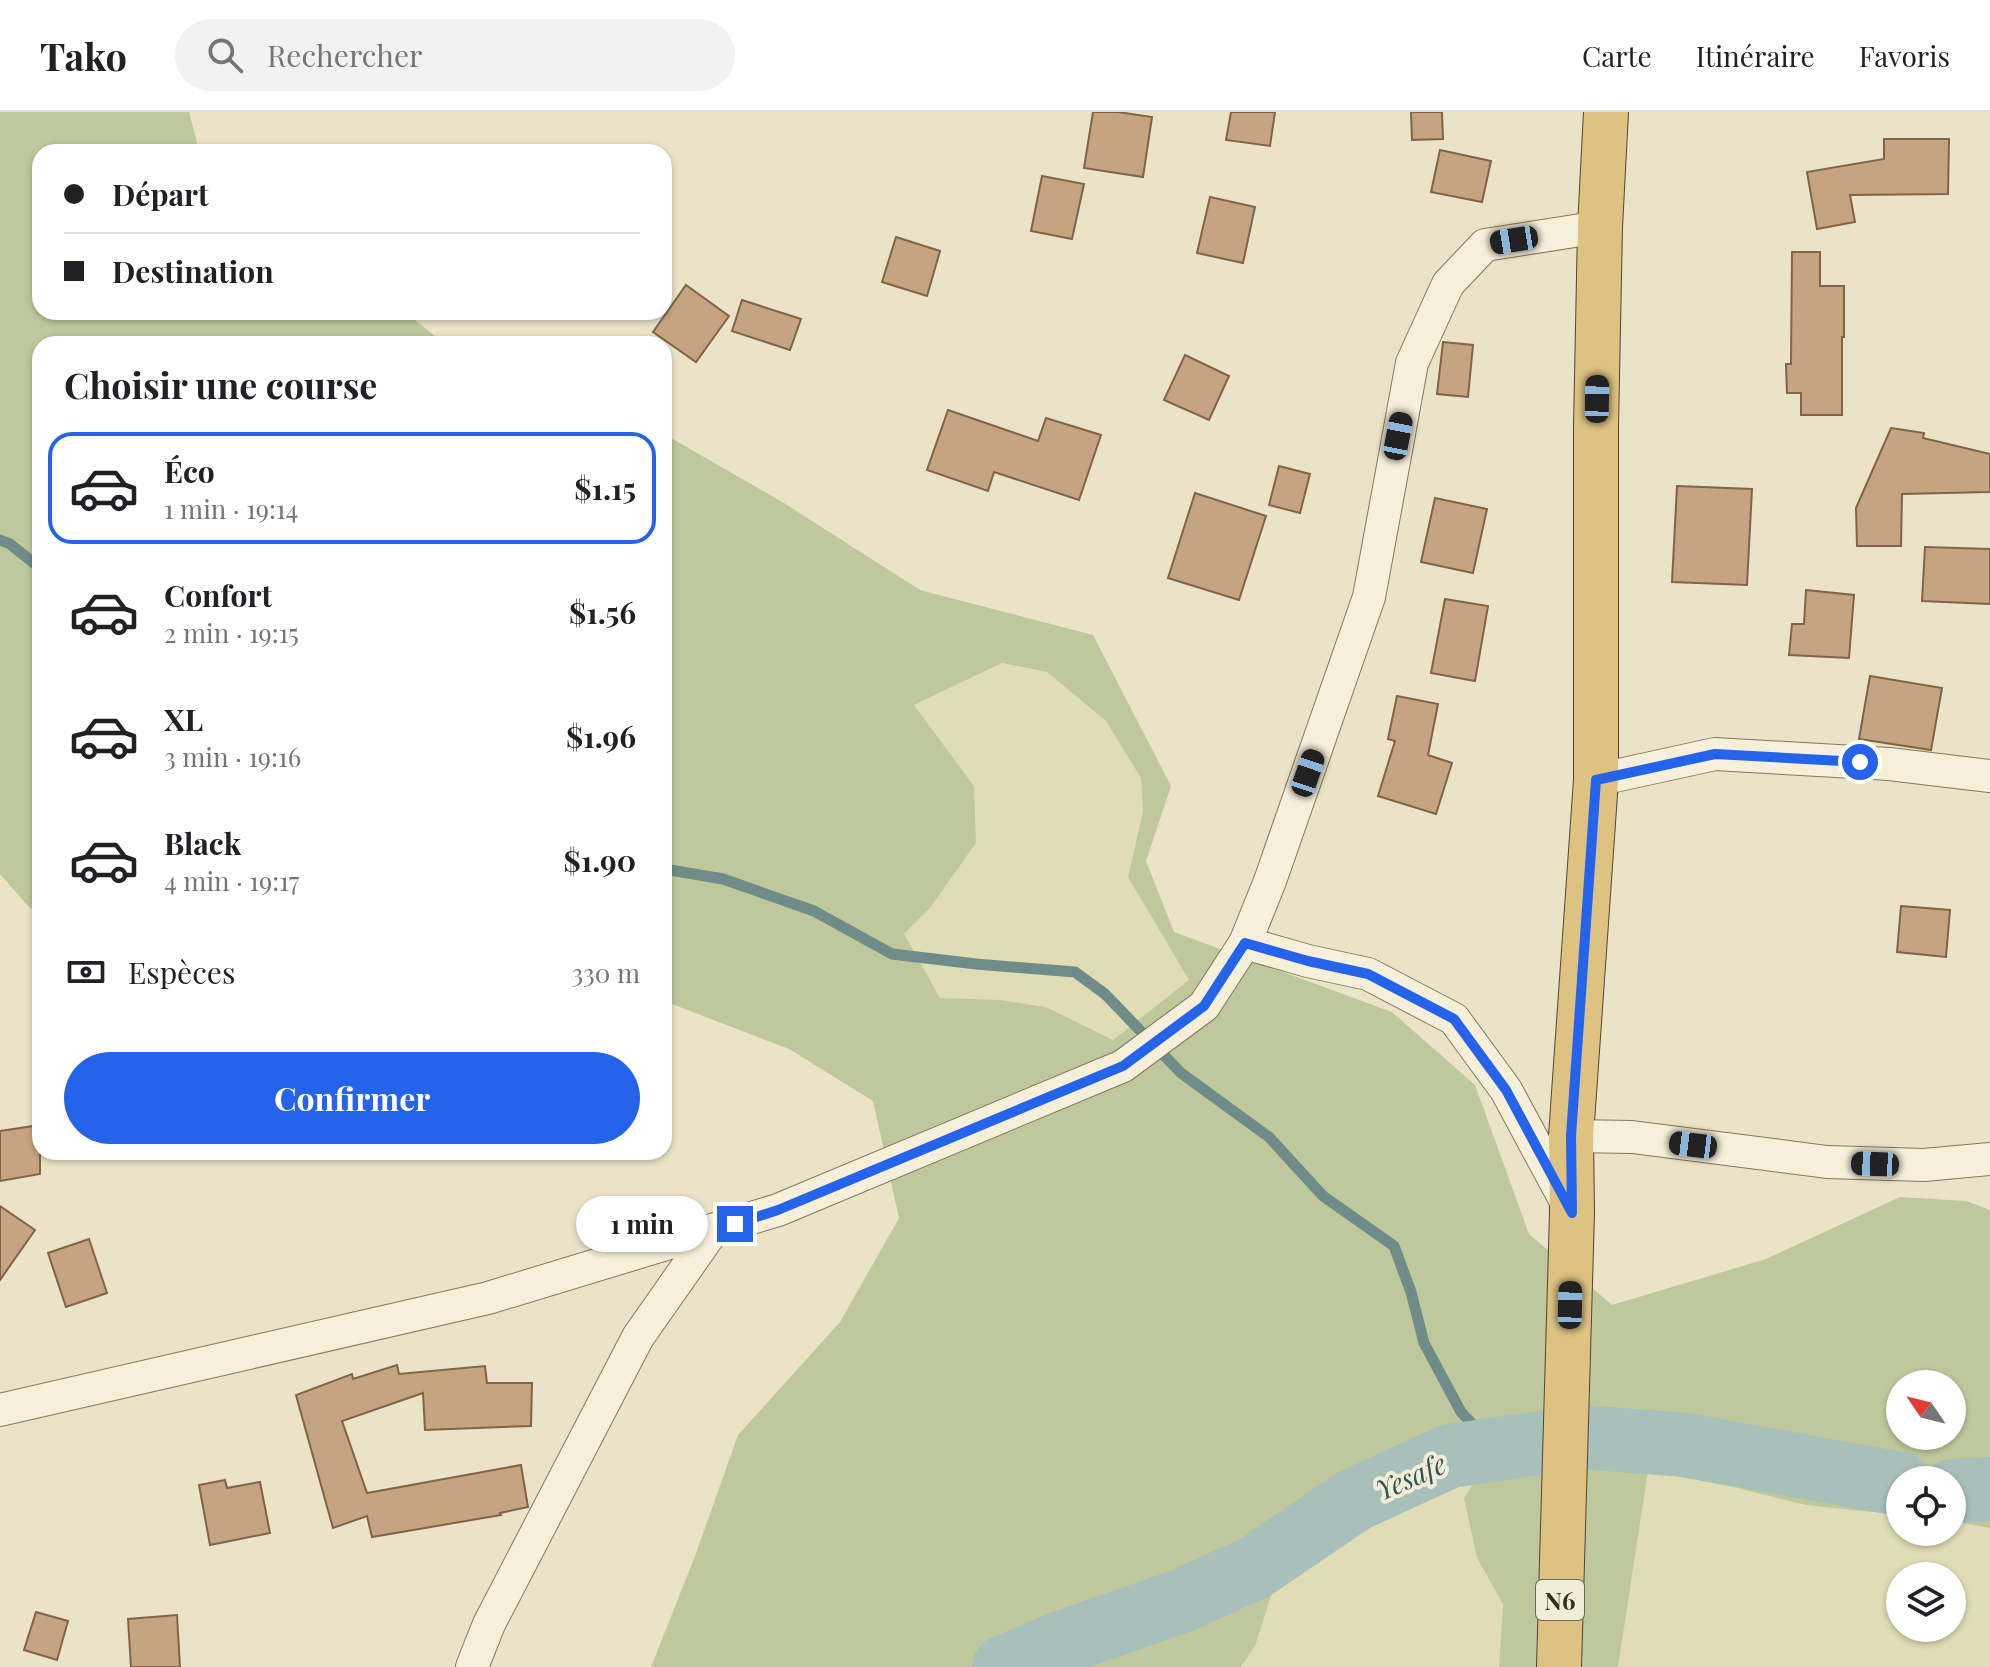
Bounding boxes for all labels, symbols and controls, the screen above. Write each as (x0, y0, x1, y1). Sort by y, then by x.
search box (175, 19, 735, 91)
text: Tako (40, 30, 127, 81)
icon: search (203, 33, 247, 77)
text: Rechercher (267, 35, 422, 75)
text: Carte (1582, 37, 1652, 74)
text: Itinéraire (1696, 37, 1815, 74)
text: Favoris (1859, 37, 1950, 74)
text: Départ (112, 174, 209, 214)
car (1488, 224, 1540, 256)
text: Destination (112, 251, 274, 291)
text: Choisir une course (64, 360, 377, 408)
car (1585, 375, 1609, 423)
car (1382, 410, 1414, 462)
text: Éco (164, 451, 215, 491)
icon: car (68, 452, 140, 524)
text: $1.15 (574, 468, 636, 508)
text: 1 min · 19:14 (164, 491, 298, 526)
text: Confort (164, 575, 272, 615)
icon: car (68, 576, 140, 648)
text: $1.56 (569, 592, 636, 632)
text: 2 min · 19:15 (164, 615, 299, 650)
text: XL (164, 699, 203, 739)
icon: car (68, 700, 140, 772)
text: $1.96 (566, 716, 636, 756)
text: 3 min · 19:16 (164, 739, 301, 774)
route start (1842, 744, 1878, 780)
car (1289, 746, 1327, 800)
text: Black (164, 823, 241, 863)
icon: car (68, 824, 140, 896)
text: $1.90 (563, 840, 636, 880)
text: 4 min · 19:17 (164, 863, 299, 898)
icon: cash (64, 950, 108, 994)
text: Espèces (128, 952, 235, 992)
text: 330 m (571, 955, 640, 990)
button: Confirmer (64, 1052, 640, 1144)
car (1668, 1130, 1718, 1160)
car (1851, 1151, 1899, 1177)
callout: 1 min (575, 1196, 707, 1252)
text: 1 min (610, 1206, 674, 1241)
route end (717, 1206, 753, 1242)
car (1558, 1281, 1582, 1329)
north arrow (1886, 1370, 1966, 1450)
map controls (1886, 1370, 1966, 1642)
water label: Yesafe (1369, 1444, 1451, 1508)
button: locate (1886, 1466, 1966, 1546)
button: layers (1886, 1562, 1966, 1642)
road number: N6 (1536, 1580, 1584, 1620)

